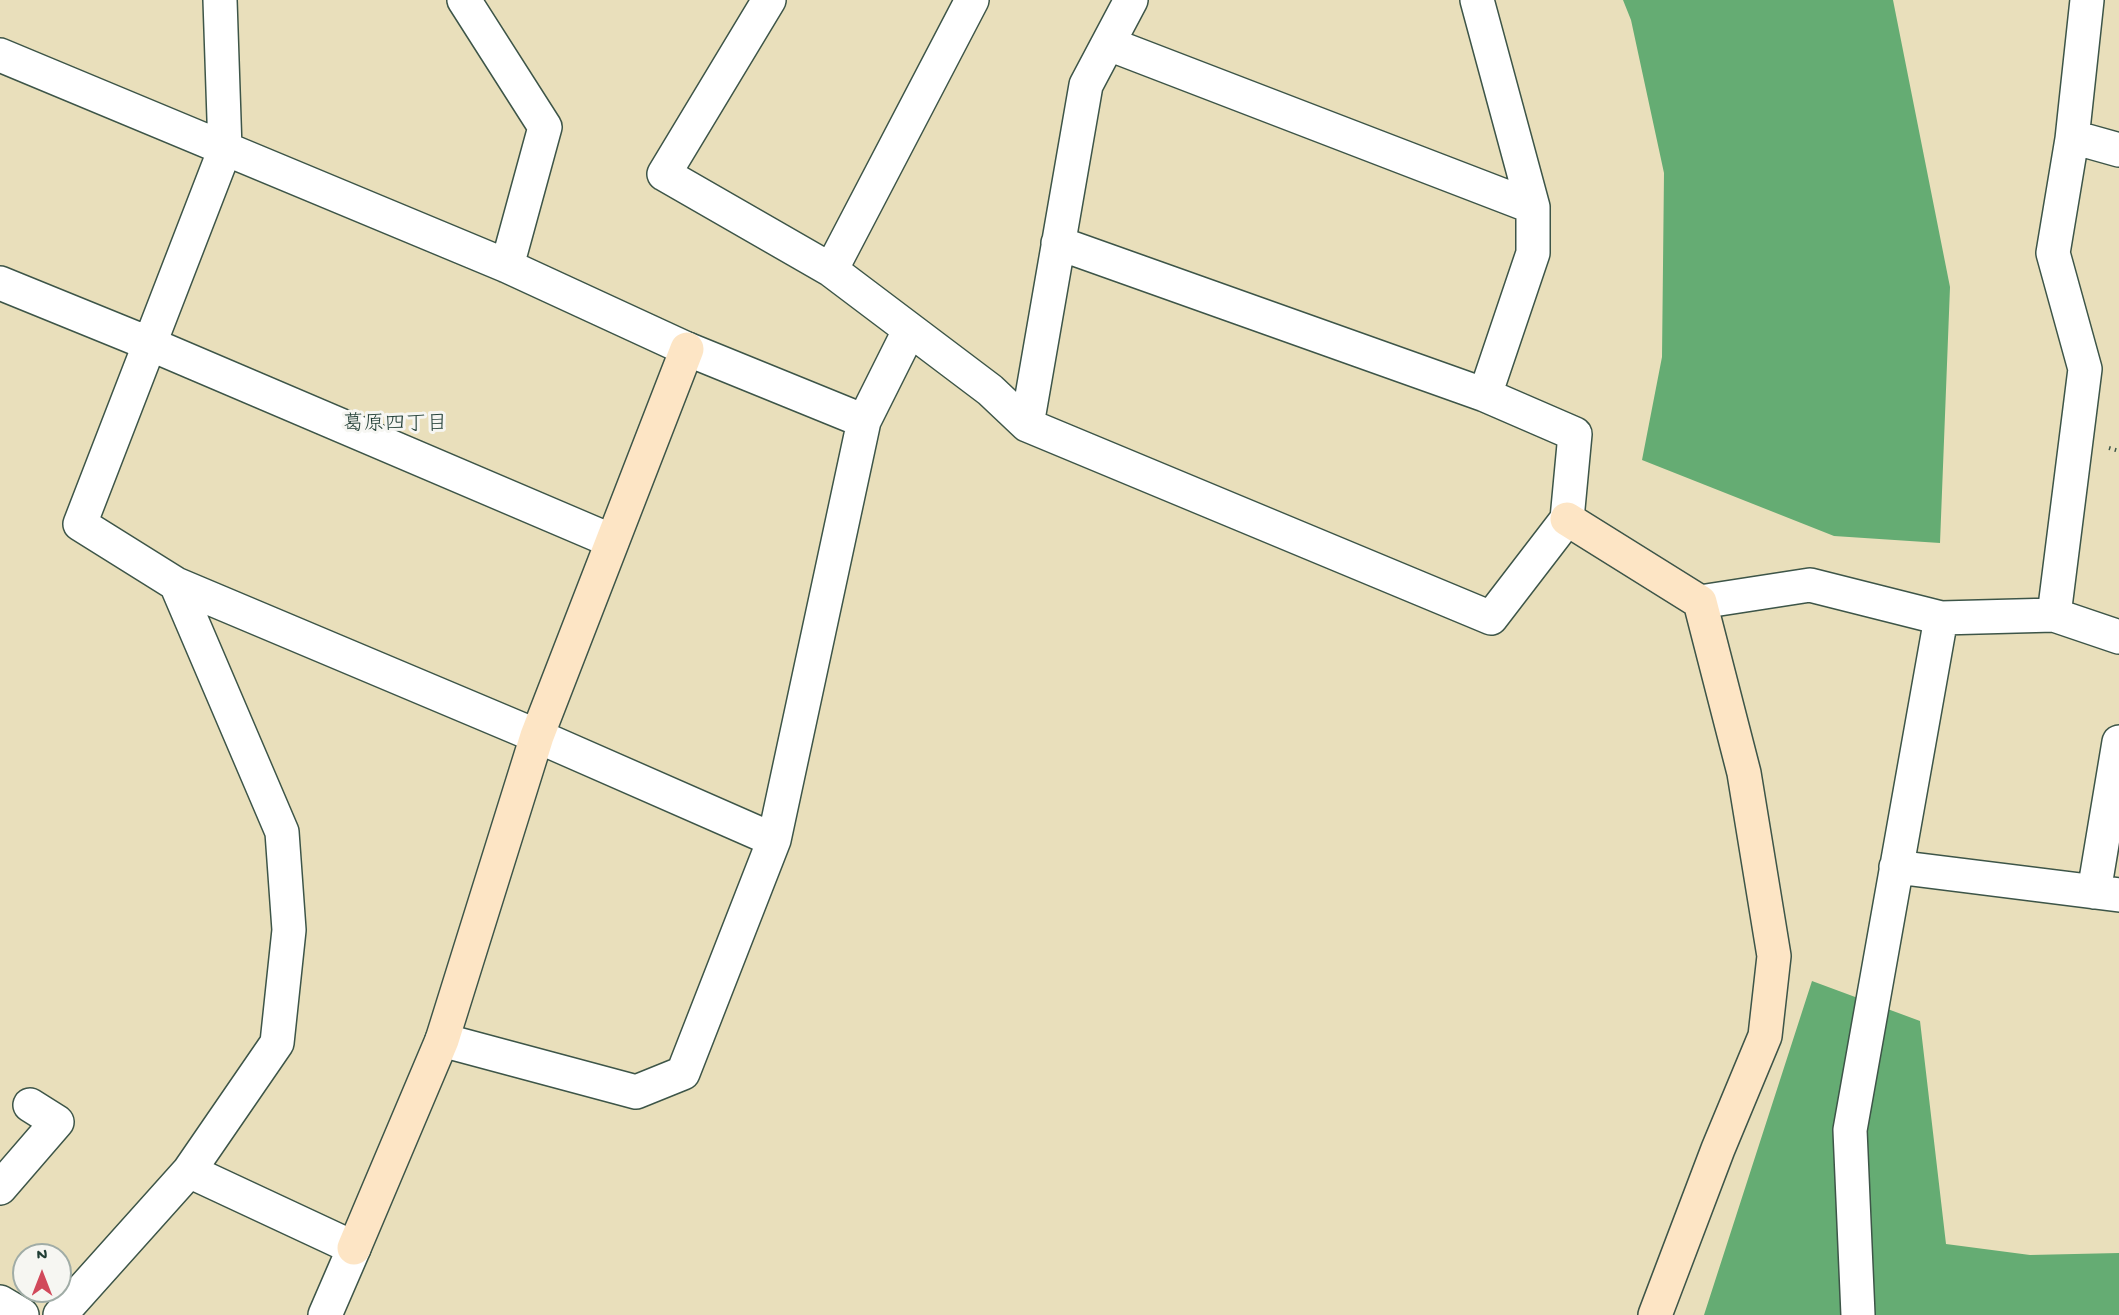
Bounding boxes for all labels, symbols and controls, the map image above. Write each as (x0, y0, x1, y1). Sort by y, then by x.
district label: 葛原四丁目 (343, 413, 447, 439)
north arrow (12, 1243, 72, 1303)
text: N (37, 1247, 47, 1266)

